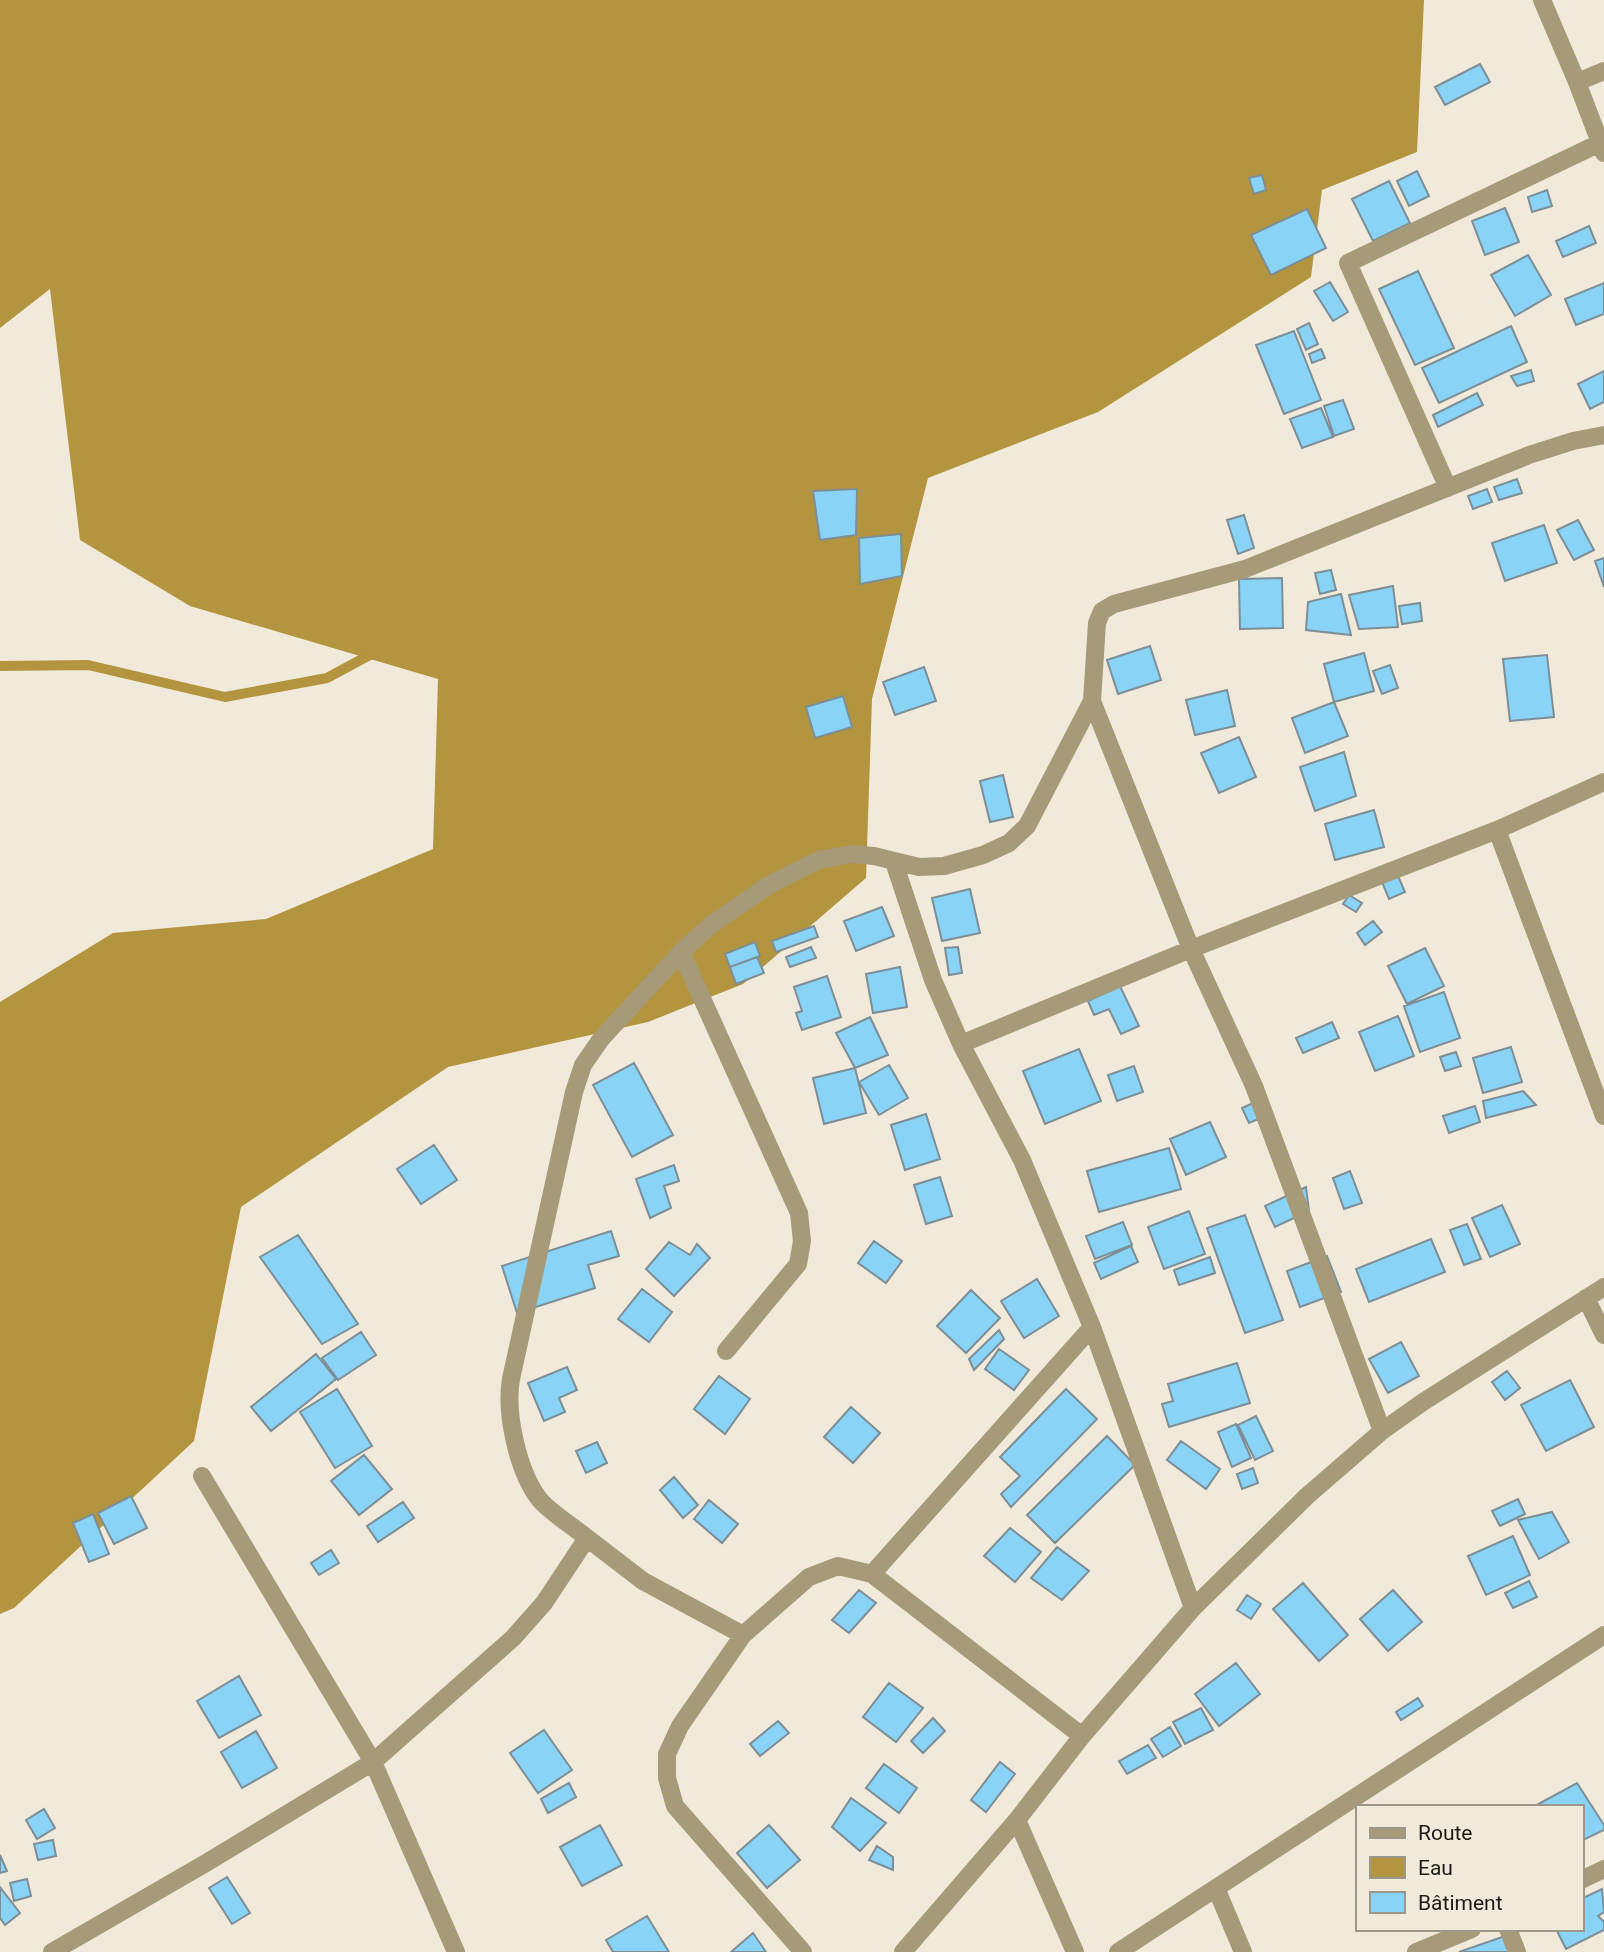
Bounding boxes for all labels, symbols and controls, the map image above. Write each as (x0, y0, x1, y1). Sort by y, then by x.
legend (1356, 1805, 1583, 1931)
text: Route (1418, 1821, 1473, 1845)
text: Eau (1418, 1856, 1453, 1880)
text: Bâtiment (1418, 1891, 1503, 1915)

